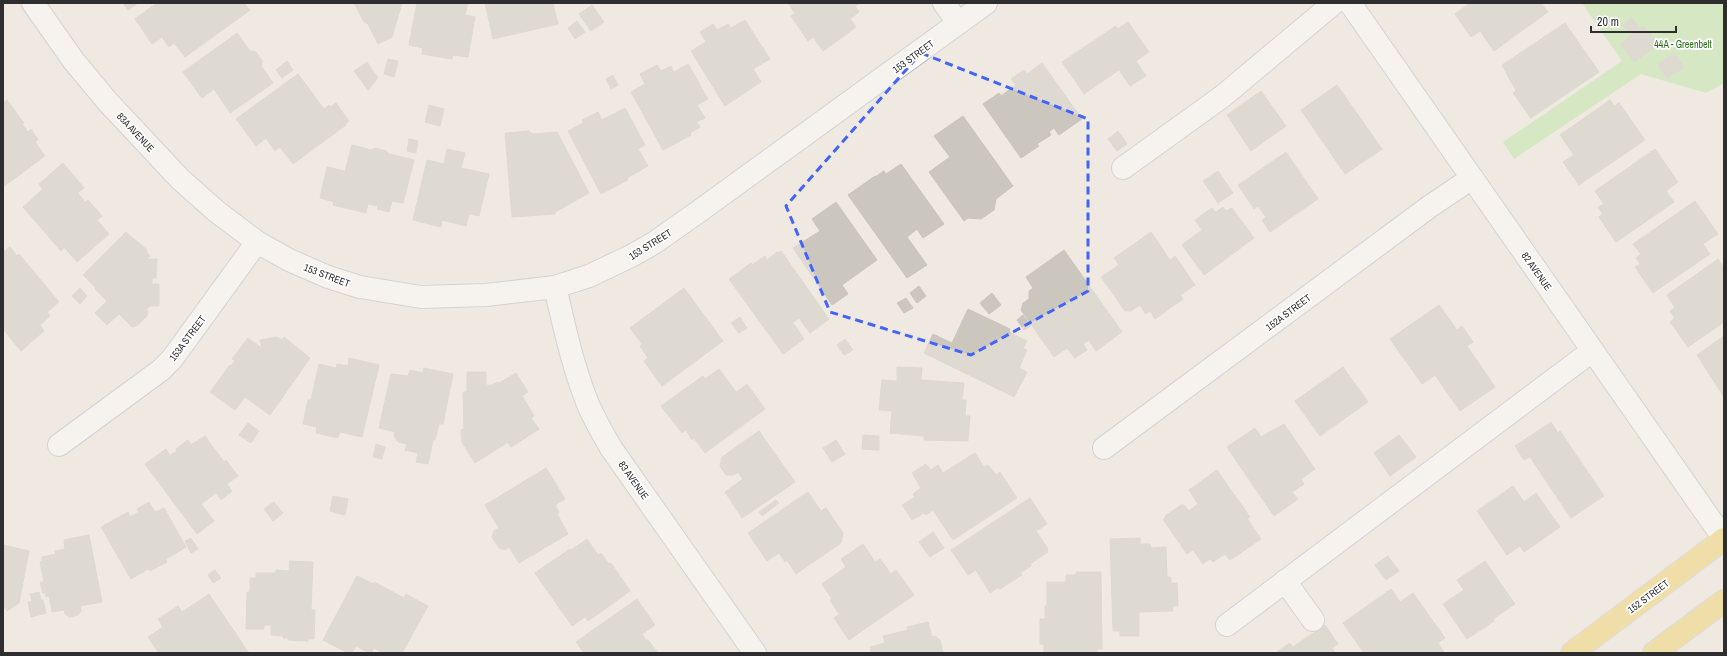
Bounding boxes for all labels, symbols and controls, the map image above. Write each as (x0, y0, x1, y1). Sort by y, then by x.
scale bar (1591, 8, 1676, 34)
text: 20 m (1597, 14, 1619, 30)
street label: 153 STREET (890, 37, 937, 76)
park label: 44A - Greenbelt (1654, 38, 1712, 51)
street label: 83A AVENUE (114, 110, 157, 155)
street label: 153 STREET (626, 226, 674, 263)
street label: 82 AVENUE (1519, 250, 1555, 293)
street label: 153 STREET (302, 261, 352, 290)
street label: 152A STREET (1263, 291, 1314, 334)
street label: 153A STREET (166, 313, 209, 364)
street label: 83 AVENUE (616, 459, 652, 502)
street label: 152 STREET (1625, 577, 1672, 616)

